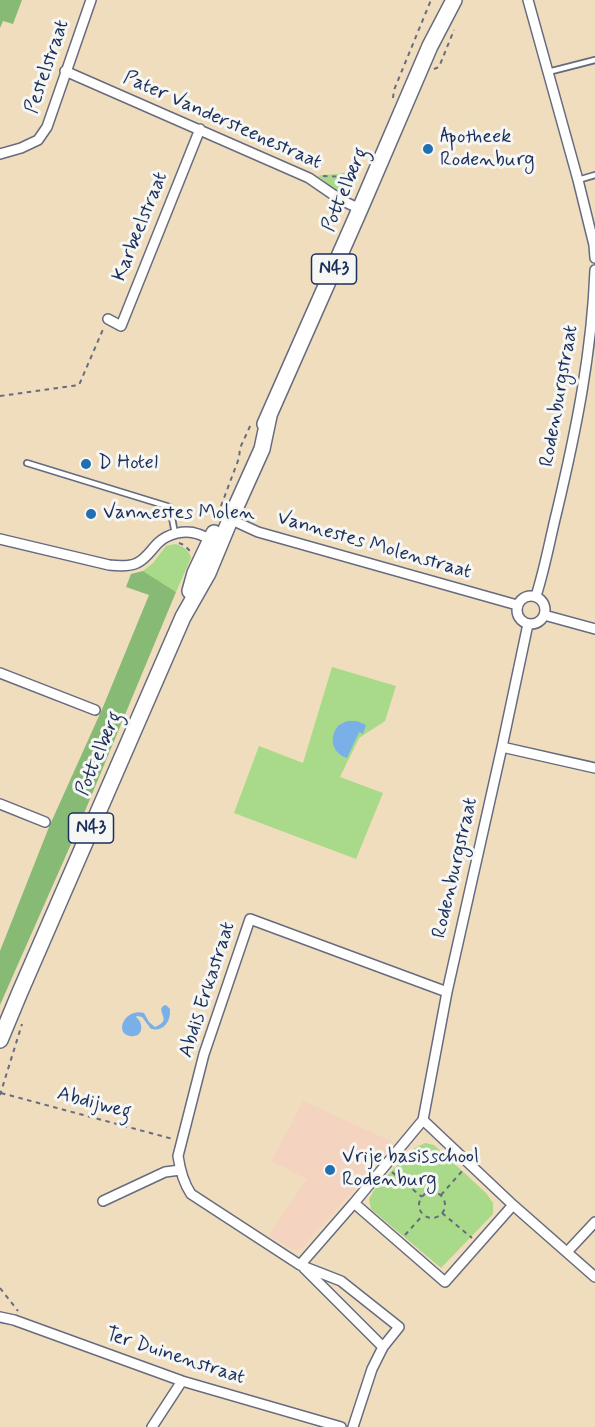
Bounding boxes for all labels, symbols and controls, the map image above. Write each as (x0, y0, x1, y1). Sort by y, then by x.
street label: Pestelstraat (21, 17, 75, 117)
street label: Pater Vandersteenestraat (119, 66, 325, 176)
place label: Apotheek Rodenburg (440, 126, 535, 173)
marker: Apotheek Rodenburg (421, 142, 435, 156)
street label: Pottelberg (318, 144, 374, 236)
street label: Karbeelstraat (108, 169, 174, 285)
road number: N43 (312, 254, 356, 284)
street label: Rodenburgstraat (536, 323, 584, 469)
place label: D Hotel (98, 452, 158, 476)
marker: D Hotel (79, 457, 93, 471)
place label: Vannestes Molen (103, 502, 255, 526)
marker: Vannestes Molen (84, 507, 98, 521)
street label: Vannestes Molenstraat (274, 507, 474, 585)
street label: Pottelberg (72, 708, 128, 800)
street label: Rodenburgstraat (428, 795, 484, 941)
road number: N43 (68, 813, 113, 843)
street label: Abdis Erkastraat (175, 919, 241, 1061)
street label: Abdijweg (54, 1083, 134, 1125)
place label: Vrije basisschool Rodenburg (342, 1146, 479, 1193)
marker: Vrije basisschool Rodenburg (323, 1163, 337, 1177)
street label: Ter Duinenstraat (102, 1323, 248, 1391)

